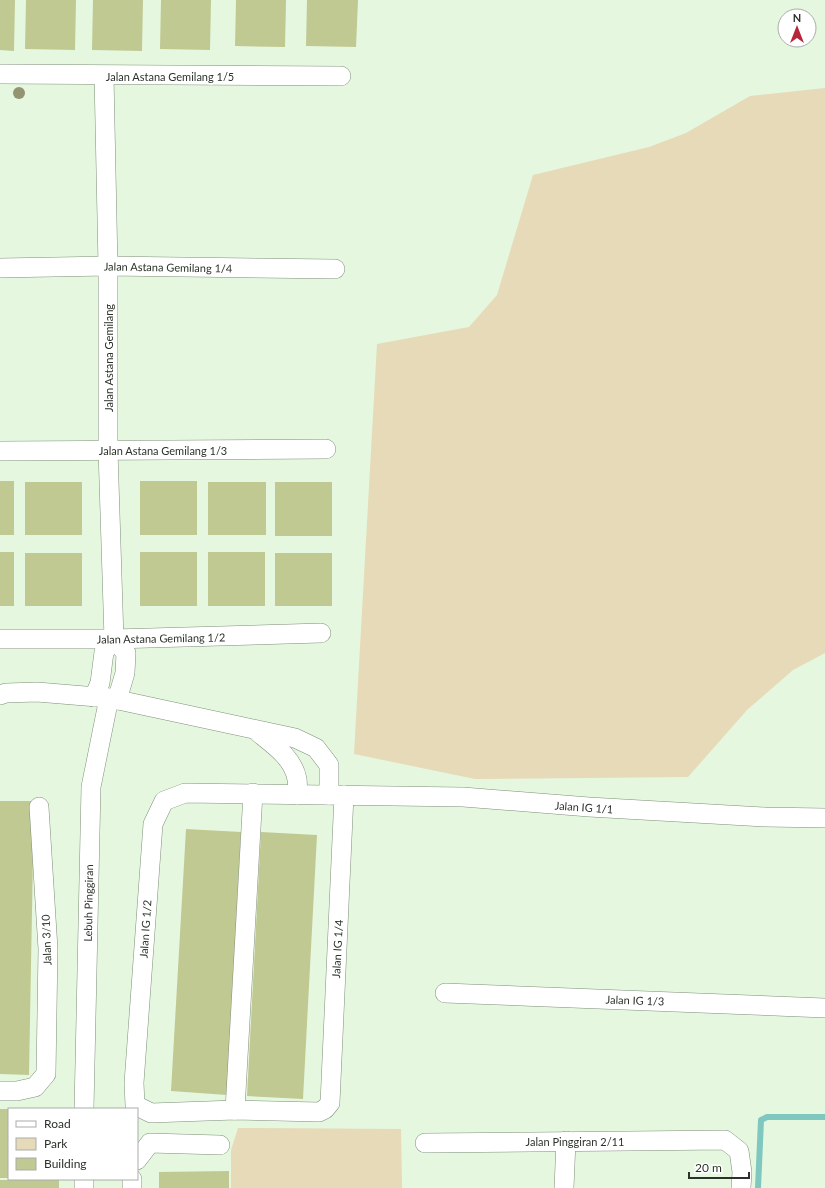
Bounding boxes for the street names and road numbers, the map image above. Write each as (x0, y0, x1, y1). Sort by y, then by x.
street label: Jalan Astana Gemilang 1/5 (106, 70, 234, 83)
street label: Jalan Astana Gemilang 1/4 (104, 259, 233, 275)
street label: Jalan Astana Gemilang (102, 304, 115, 412)
street label: Jalan Astana Gemilang 1/3 (99, 444, 227, 457)
street label: Jalan Astana Gemilang 1/2 (97, 630, 225, 646)
street label: Jalan IG 1/1 (554, 798, 614, 816)
street label: Lebuh Pinggiran (81, 864, 95, 942)
street label: Jalan IG 1/2 (136, 899, 154, 959)
street label: Jalan 3/10 (39, 914, 53, 966)
street label: Jalan IG 1/4 (329, 919, 345, 979)
street label: Jalan IG 1/3 (606, 992, 664, 1008)
street label: Jalan Pinggiran 2/11 (526, 1135, 624, 1148)

